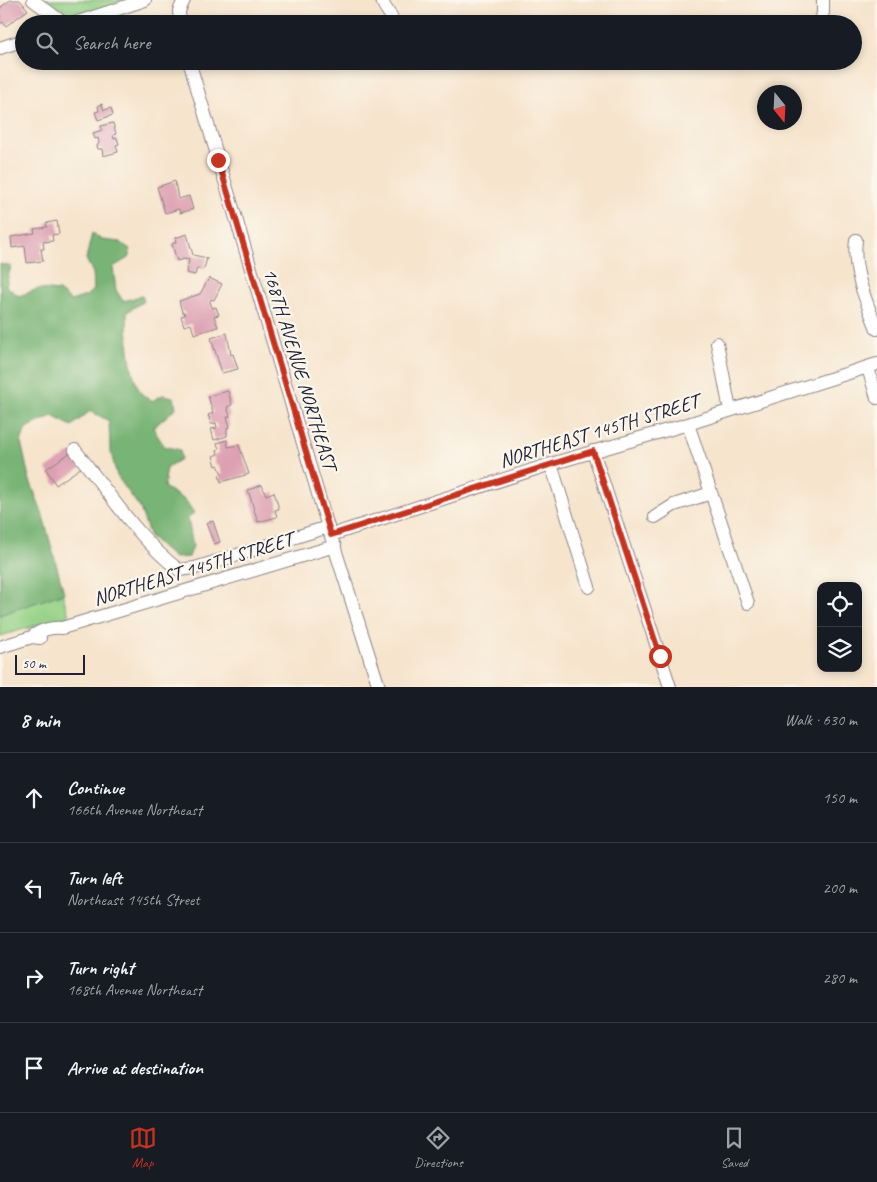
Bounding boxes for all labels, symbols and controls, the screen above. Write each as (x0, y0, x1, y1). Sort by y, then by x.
search box (15, 15, 862, 70)
icon: search (33, 29, 61, 57)
text: Search here (73, 31, 150, 55)
north arrow (757, 85, 802, 130)
route end (207, 149, 230, 172)
street label: 168TH AVENUE NORTHEAST (257, 265, 344, 476)
street label: NORTHEAST 145TH STREET (496, 387, 706, 473)
street label: NORTHEAST 145TH STREET (90, 525, 300, 611)
map controls (817, 582, 862, 672)
button: locate (817, 582, 862, 627)
button: layers (817, 627, 862, 672)
route start (649, 645, 672, 668)
scale bar (15, 652, 85, 675)
text: 50 m (22, 655, 46, 672)
text: 8 min (20, 707, 60, 733)
text: Walk · 630 m (785, 710, 857, 730)
text: Continue (67, 776, 124, 800)
icon: ahead (20, 784, 48, 812)
text: 150 m (823, 788, 857, 808)
text: 166th Avenue Northeast (67, 800, 202, 820)
text: Turn left (67, 866, 122, 890)
icon: left (20, 874, 48, 902)
text: 200 m (823, 878, 857, 898)
text: Northeast 145th Street (67, 890, 200, 910)
text: Turn right (67, 956, 134, 980)
icon: right (20, 964, 48, 992)
text: 280 m (823, 968, 857, 988)
text: 168th Avenue Northeast (67, 980, 202, 1000)
icon: arrive (20, 1054, 48, 1082)
text: Arrive at destination (67, 1056, 203, 1080)
tab: Map (129, 1124, 157, 1171)
tab: Directions (414, 1124, 463, 1171)
tab: Saved (720, 1124, 748, 1171)

